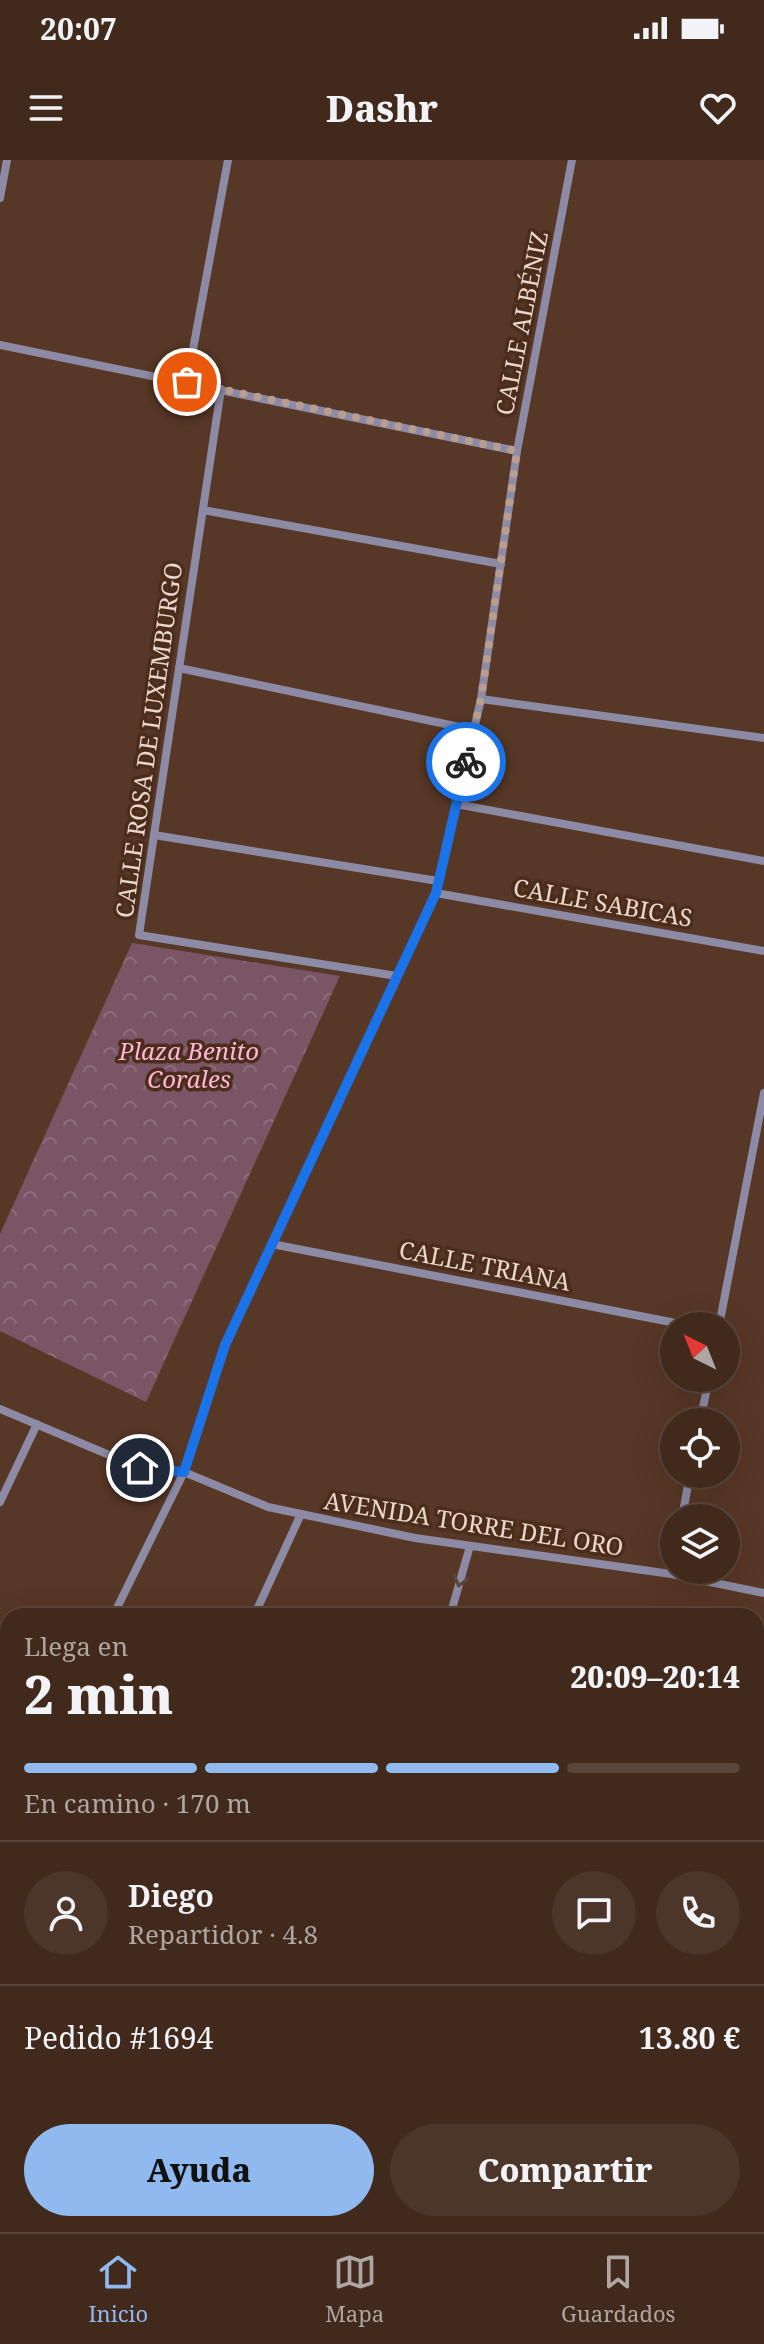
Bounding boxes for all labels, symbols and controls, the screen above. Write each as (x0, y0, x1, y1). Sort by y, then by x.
text: 20:07 (40, 8, 117, 49)
text: Dashr (326, 84, 438, 133)
icon: menu (24, 86, 68, 130)
icon: heart (696, 86, 740, 130)
street label: CALLE ALBÉNIZ (487, 228, 555, 418)
pin (153, 348, 221, 416)
icon: bag (165, 360, 209, 404)
street label: CALLE ROSA DE LUXEMBURGO (107, 560, 189, 920)
courier (426, 722, 506, 802)
icon: bike (444, 740, 488, 784)
street label: CALLE SABICAS (511, 870, 695, 934)
park label: Plaza Benito Corales (118, 1034, 259, 1095)
street label: CALLE TRIANA (396, 1232, 574, 1298)
north arrow (660, 1312, 740, 1392)
map controls (660, 1312, 740, 1584)
button: locate (660, 1408, 740, 1488)
pin (106, 1434, 174, 1502)
icon: home (118, 1446, 162, 1490)
street label: AVENIDA TORRE DEL ORO (322, 1483, 626, 1563)
button: layers (660, 1504, 740, 1584)
one-way arrow (453, 1574, 470, 1588)
text: Llega en (24, 1628, 128, 1664)
text: 20:09–20:14 (570, 1656, 740, 1697)
text: 2 min (24, 1658, 173, 1729)
text: En camino · 170 m (24, 1785, 251, 1821)
button: person (24, 1871, 108, 1955)
button: chat (552, 1871, 636, 1955)
button: phone (656, 1871, 740, 1955)
text: Diego (128, 1875, 214, 1916)
text: Repartidor · 4.8 (128, 1916, 318, 1952)
text: Pedido #1694 (24, 2017, 214, 2058)
text: 13.80 € (639, 2017, 740, 2058)
button: Ayuda (24, 2124, 374, 2216)
button: Compartir (390, 2124, 740, 2216)
tab: Inicio (88, 2250, 148, 2328)
tab: Mapa (325, 2250, 384, 2328)
tab: Guardados (561, 2250, 676, 2328)

